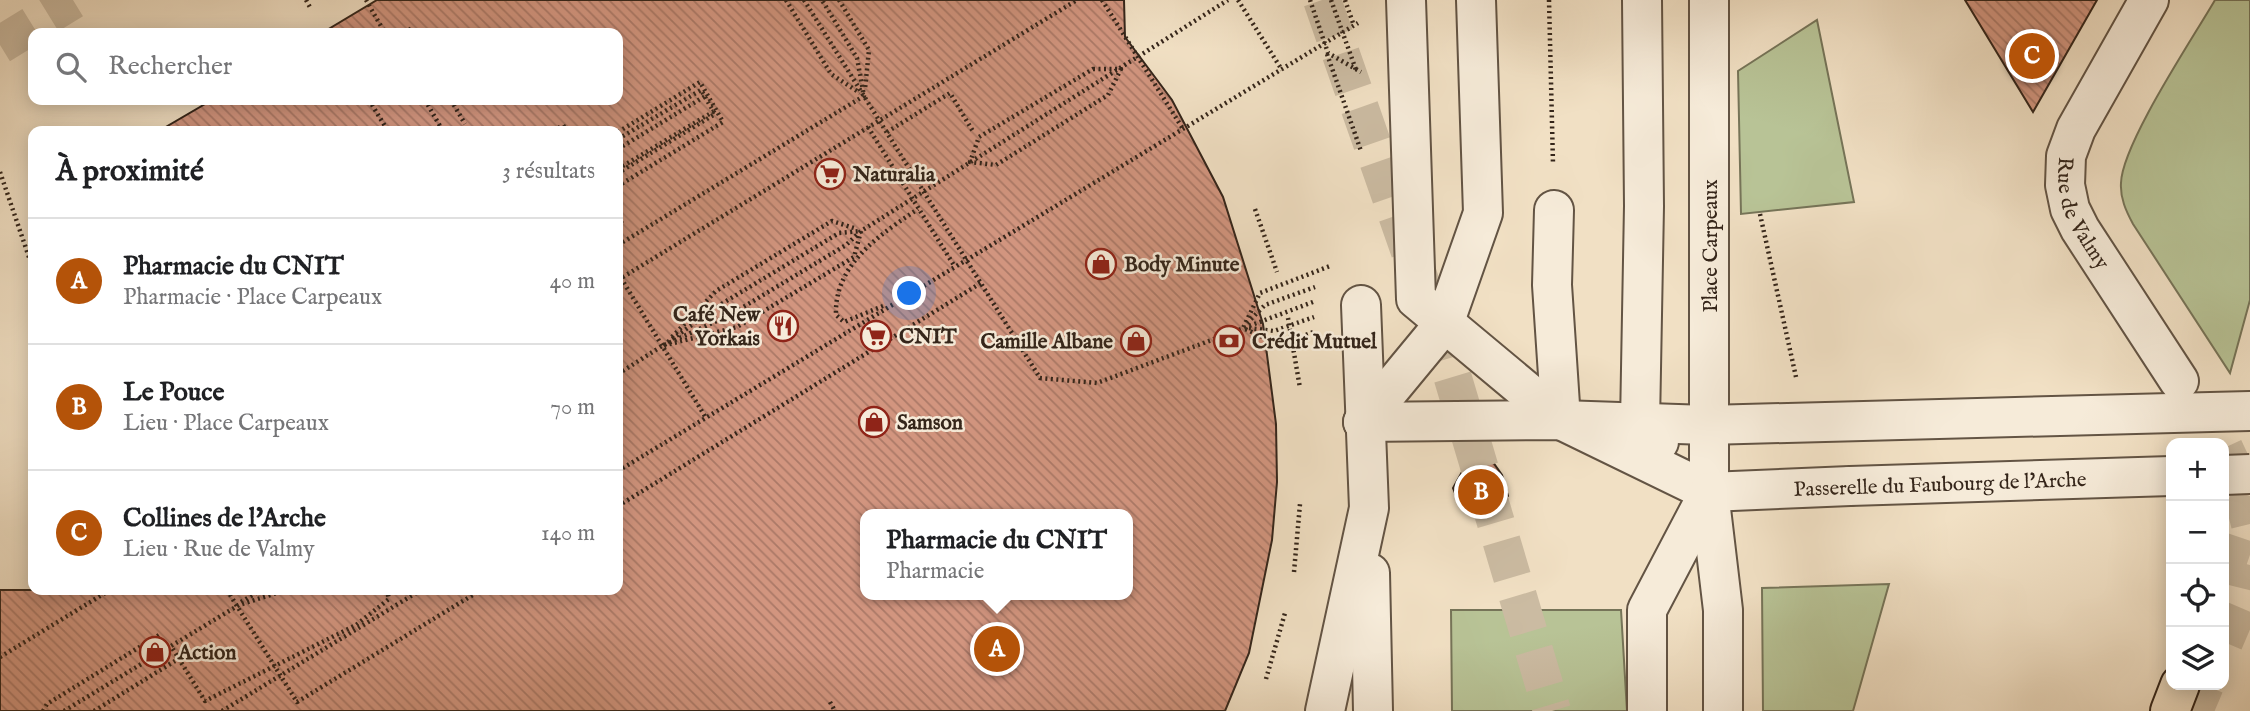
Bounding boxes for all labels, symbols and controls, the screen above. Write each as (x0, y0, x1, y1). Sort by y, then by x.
search box (28, 28, 623, 105)
pin: C (2009, 30, 2055, 82)
icon: search (52, 48, 90, 86)
text: Rechercher (108, 50, 232, 83)
text: À proximité (56, 153, 204, 191)
street label: Rue de Valmy (2050, 156, 2115, 276)
text: 3 résultats (502, 157, 595, 186)
supermarket icon: Naturalia (813, 157, 847, 191)
place label: Naturalia (852, 162, 936, 189)
street label: Place Carpeaux (1698, 179, 1725, 313)
shop icon: Body Minute (1084, 247, 1118, 281)
text: Pharmacie du CNIT (123, 250, 344, 283)
place label: Body Minute (1124, 252, 1240, 279)
text: A (71, 267, 87, 296)
text: 40 m (550, 267, 595, 296)
your location (892, 276, 926, 310)
text: Pharmacie · Place Carpeaux (123, 283, 382, 312)
place label: Café New Yorkais (673, 302, 761, 353)
restaurant icon: Café New Yorkais (766, 309, 800, 343)
supermarket icon: CNIT (859, 319, 893, 353)
place label: CNIT (899, 324, 957, 351)
shop icon: Camille Albane (1119, 324, 1153, 358)
bank icon: Crédit Mutuel (1212, 324, 1246, 358)
place label: Camille Albane (980, 329, 1113, 356)
place label: Crédit Mutuel (1252, 329, 1378, 356)
text: Le Pouce (123, 376, 224, 409)
text: B (71, 393, 87, 422)
text: 70 m (550, 393, 595, 422)
shop icon: Samson (857, 405, 891, 439)
text: Lieu · Place Carpeaux (123, 409, 329, 438)
place label: Samson (897, 410, 963, 437)
map controls (2166, 438, 2229, 690)
button: + (2166, 438, 2229, 501)
pin: B (1458, 466, 1504, 518)
street label: Passerelle du Faubourg de l'Arche (1793, 467, 2087, 504)
button: − (2166, 501, 2229, 564)
text: Collines de l'Arche (123, 502, 326, 535)
popup (860, 509, 1133, 600)
text: C (71, 519, 87, 548)
text: 140 m (541, 519, 595, 548)
text: Pharmacie du CNIT (886, 524, 1107, 557)
text: Lieu · Rue de Valmy (123, 535, 314, 564)
text: Pharmacie (886, 557, 984, 586)
button: locate (2166, 564, 2229, 627)
pin: A (974, 623, 1020, 675)
button: layers (2166, 627, 2229, 690)
shop icon: Action (138, 635, 172, 669)
place label: Action (177, 640, 236, 667)

